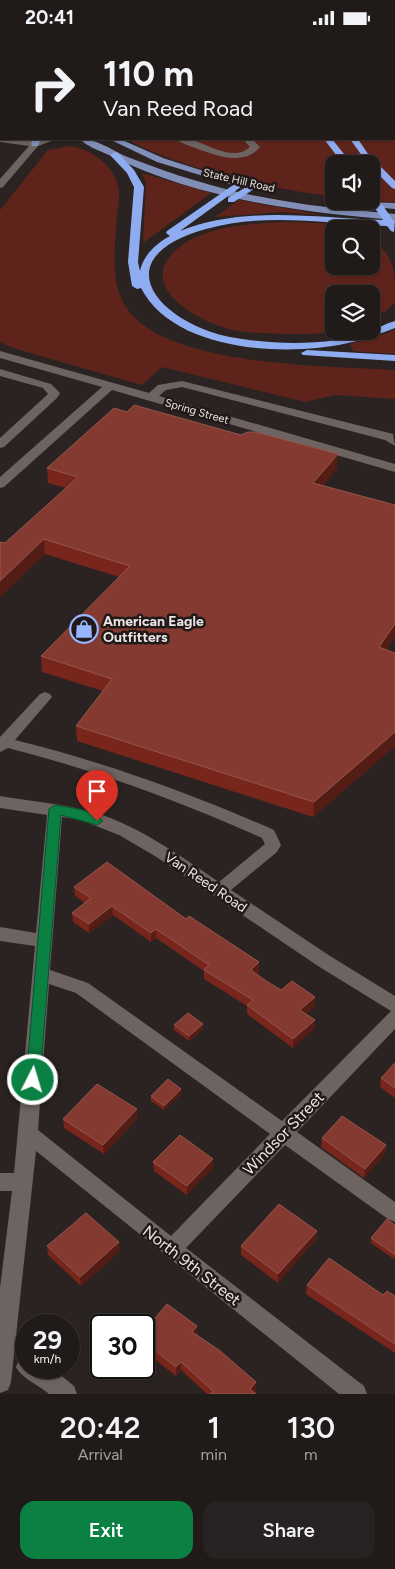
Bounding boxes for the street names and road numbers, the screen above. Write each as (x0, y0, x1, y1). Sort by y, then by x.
street label: State Hill Road (202, 166, 276, 195)
street label: Spring Street (164, 396, 230, 427)
street label: Van Reed Road (161, 849, 250, 916)
street label: Windsor Street (239, 1088, 328, 1179)
street label: North 9th Street (139, 1221, 244, 1309)

